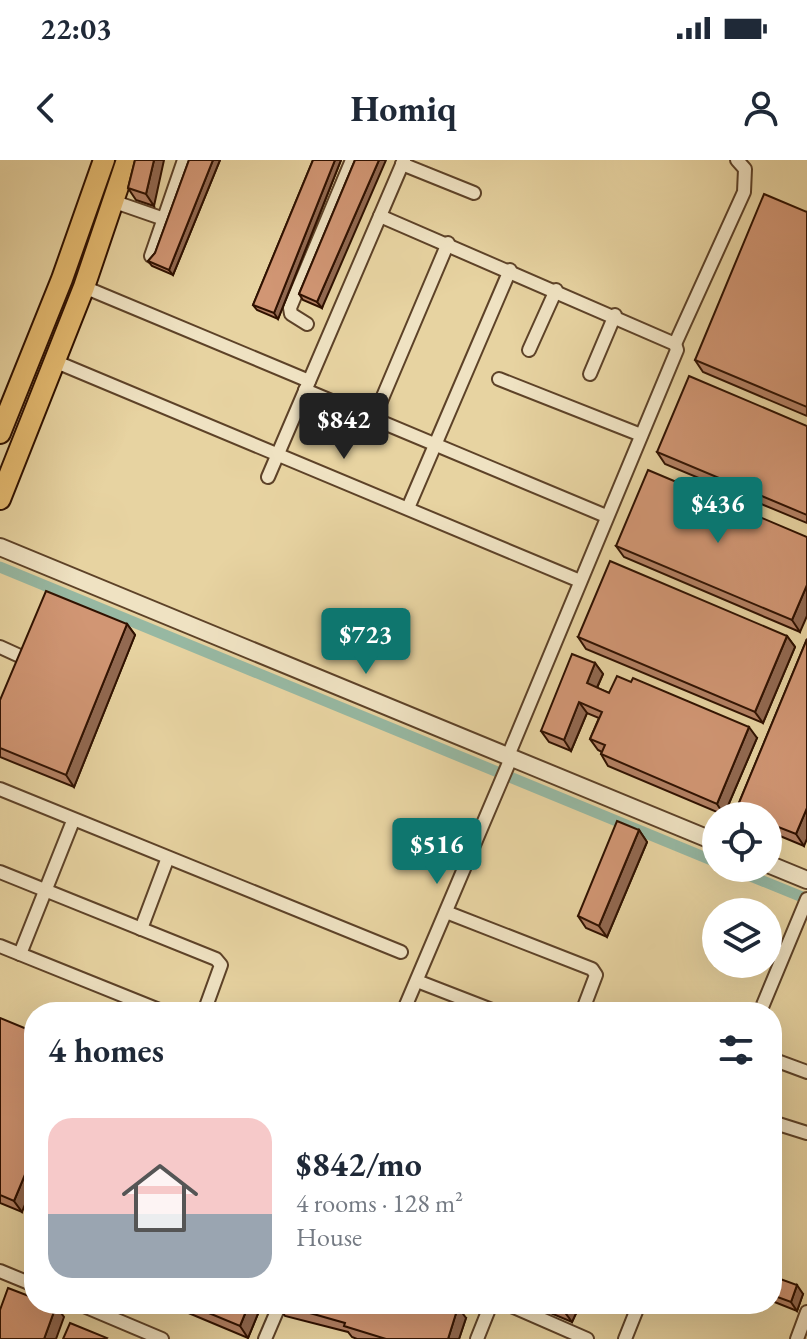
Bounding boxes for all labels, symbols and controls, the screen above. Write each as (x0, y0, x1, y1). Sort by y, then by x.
text: 22:03 (40, 9, 112, 48)
text: Homiq (351, 85, 456, 132)
icon: back (24, 86, 68, 130)
icon: person (739, 86, 783, 130)
pin: $842 (297, 393, 391, 461)
text: $842 (317, 402, 371, 436)
pin: $436 (671, 477, 765, 545)
text: $436 (691, 486, 745, 520)
pin: $723 (319, 608, 413, 676)
text: $723 (339, 617, 393, 651)
map controls (702, 802, 782, 978)
button: locate (702, 802, 782, 882)
pin: $516 (390, 818, 484, 886)
text: $516 (410, 827, 464, 861)
button: layers (702, 898, 782, 978)
text: 4 homes (48, 1028, 164, 1072)
icon: filters (714, 1028, 758, 1072)
text: $842/mo (296, 1142, 422, 1186)
icon: home (112, 1150, 208, 1246)
text: 4 rooms · 128 m² (296, 1186, 463, 1220)
text: House (296, 1220, 362, 1254)

